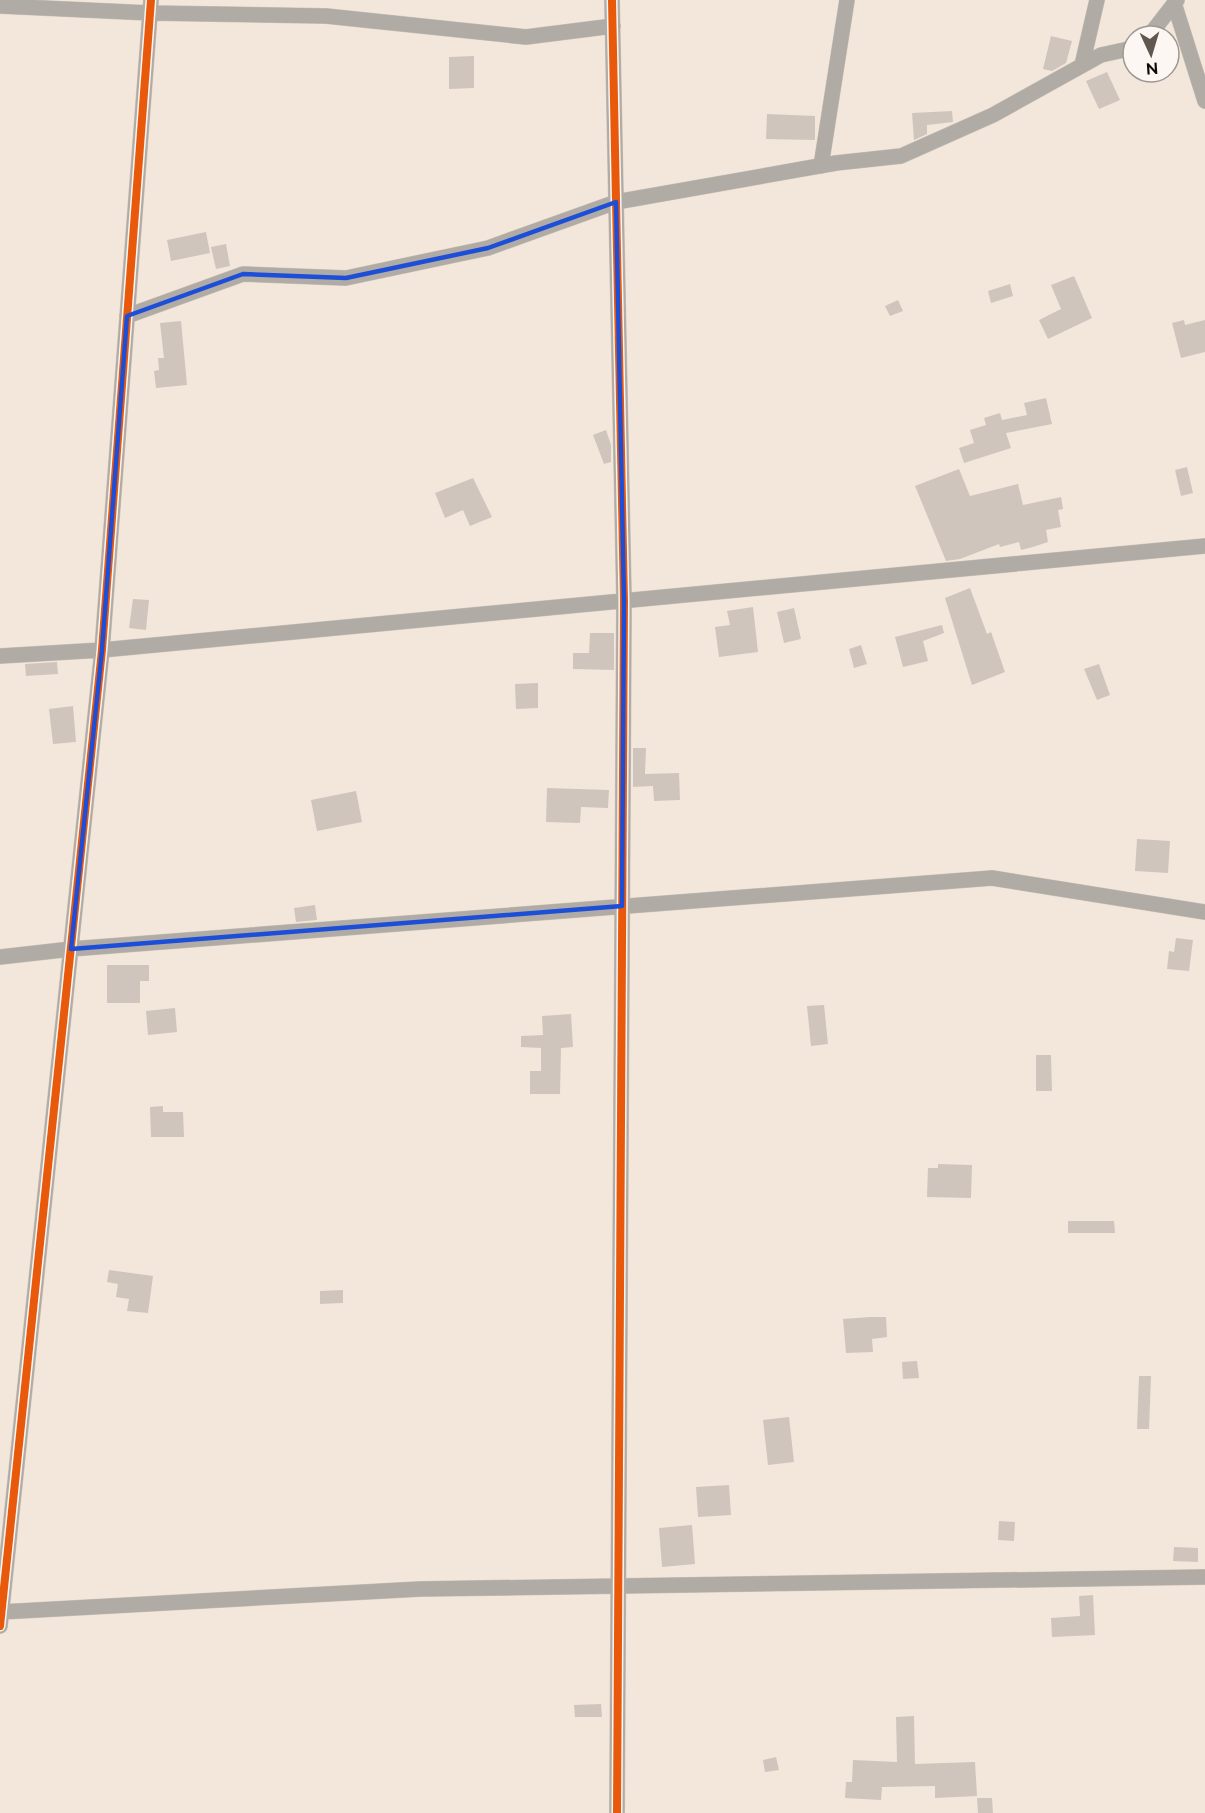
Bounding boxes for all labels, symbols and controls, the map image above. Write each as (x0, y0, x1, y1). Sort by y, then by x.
north arrow (1121, 24, 1181, 84)
text: N (1145, 59, 1159, 78)

